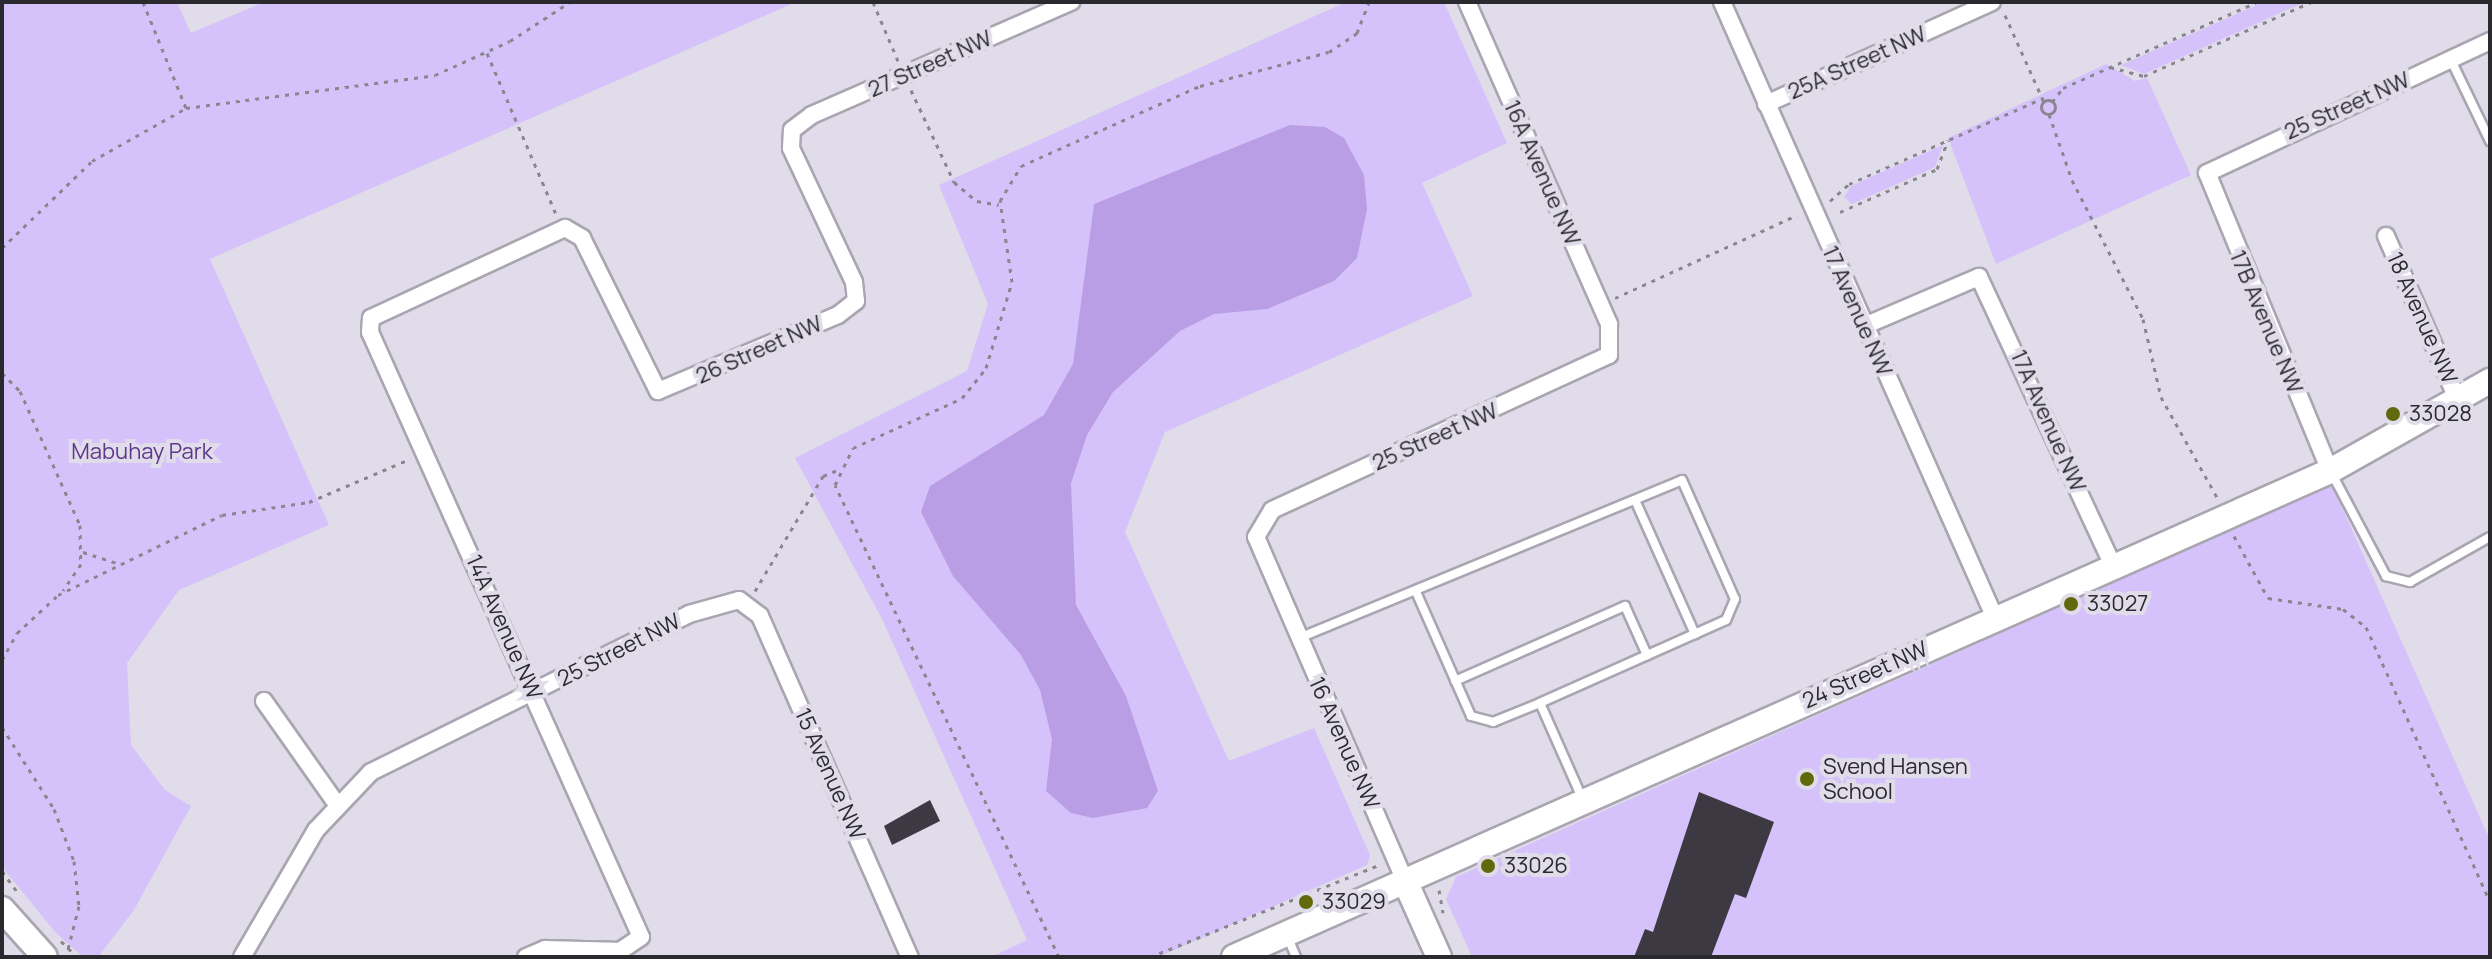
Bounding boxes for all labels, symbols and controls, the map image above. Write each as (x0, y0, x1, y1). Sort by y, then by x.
street label: 25A Street NW (1784, 21, 1930, 105)
street label: 27 Street NW (864, 25, 996, 103)
street label: 25 Street NW (2280, 67, 2414, 145)
street label: 16A Avenue NW (1498, 96, 1586, 250)
street label: 17 Avenue NW (1817, 242, 1897, 380)
street label: 17B Avenue NW (2224, 246, 2308, 398)
street label: 18 Avenue NW (2381, 248, 2463, 388)
street label: 26 Street NW (692, 310, 826, 390)
street label: 17A Avenue NW (2005, 346, 2091, 496)
street label: 25 Street NW (1368, 398, 1502, 476)
place label: 33028 (2409, 401, 2472, 427)
marker: 33028 (2384, 405, 2402, 423)
park label: Mabuhay Park (71, 439, 213, 465)
street label: 14A Avenue NW (460, 551, 548, 703)
place label: 33027 (2087, 591, 2148, 617)
marker: 33027 (2062, 595, 2080, 613)
street label: 25 Street NW (553, 608, 685, 692)
street label: 24 Street NW (1798, 636, 1932, 714)
street label: 16 Avenue NW (1303, 673, 1385, 813)
street label: 15 Avenue NW (789, 704, 871, 844)
place label: Svend Hansen School (1823, 753, 1968, 804)
marker: Svend Hansen School (1798, 770, 1816, 788)
place label: 33026 (1504, 853, 1568, 879)
marker: 33026 (1479, 857, 1497, 875)
place label: 33029 (1322, 889, 1386, 915)
marker: 33029 (1297, 893, 1315, 911)

